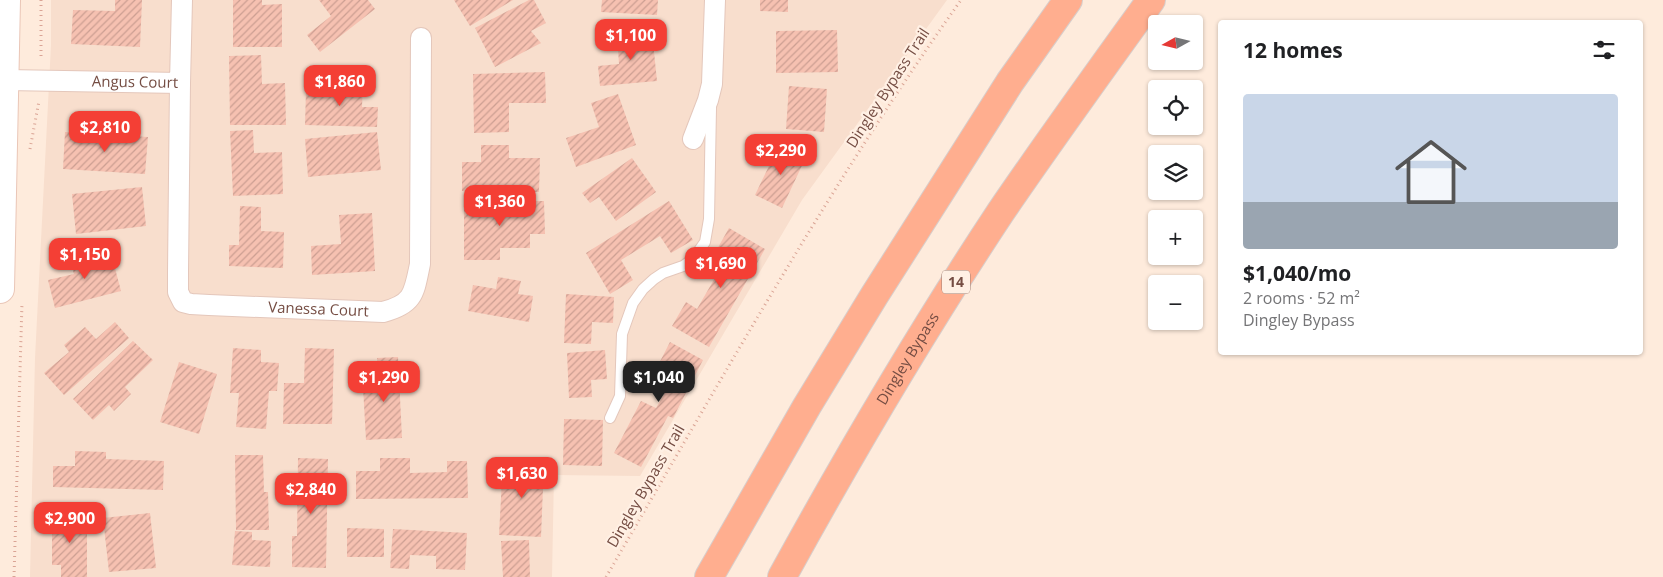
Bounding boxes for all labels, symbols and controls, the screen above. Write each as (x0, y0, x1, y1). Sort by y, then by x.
north arrow (1148, 15, 1202, 70)
map controls (1148, 15, 1203, 330)
pin: $1,100 (590, 18, 672, 61)
text: $1,100 (606, 24, 656, 46)
street label: Dingley Bypass Trail (841, 24, 933, 151)
text: 12 homes (1243, 36, 1343, 64)
icon: filters (1590, 36, 1618, 64)
pin: $1,860 (299, 64, 381, 107)
street label: Angus Court (92, 70, 178, 92)
text: $1,860 (315, 70, 365, 92)
button: locate (1148, 80, 1203, 135)
pin: $2,810 (64, 110, 146, 153)
text: $2,810 (80, 116, 130, 138)
icon: home (1386, 127, 1476, 217)
pin: $2,290 (740, 134, 822, 176)
text: $2,290 (756, 139, 806, 161)
button: layers (1148, 145, 1203, 200)
pin: $1,360 (459, 184, 541, 227)
text: $1,360 (475, 190, 525, 212)
button: + (1148, 210, 1203, 265)
pin: $1,150 (44, 238, 126, 280)
text: $1,150 (60, 243, 110, 265)
pin: $1,690 (680, 246, 762, 289)
text: $1,690 (696, 252, 746, 274)
text: $1,040/mo (1243, 259, 1351, 287)
road number: 14 (942, 270, 970, 294)
button: − (1148, 275, 1203, 330)
text: 2 rooms · 52 m² (1243, 287, 1360, 309)
street label: Vanessa Court (268, 296, 369, 320)
street label: Dingley Bypass (871, 308, 943, 408)
text: Dingley Bypass (1243, 309, 1355, 331)
pin: $1,290 (343, 360, 425, 403)
pin: $1,040 (618, 360, 700, 403)
text: $1,290 (359, 366, 409, 388)
text: $1,040 (634, 366, 684, 388)
street label: Dingley Bypass Trail (602, 420, 689, 551)
pin: $1,630 (481, 456, 563, 499)
text: $1,630 (497, 462, 547, 484)
pin: $2,840 (270, 472, 352, 515)
text: $2,840 (286, 478, 336, 500)
pin: $2,900 (29, 502, 111, 544)
text: $2,900 (45, 507, 95, 529)

